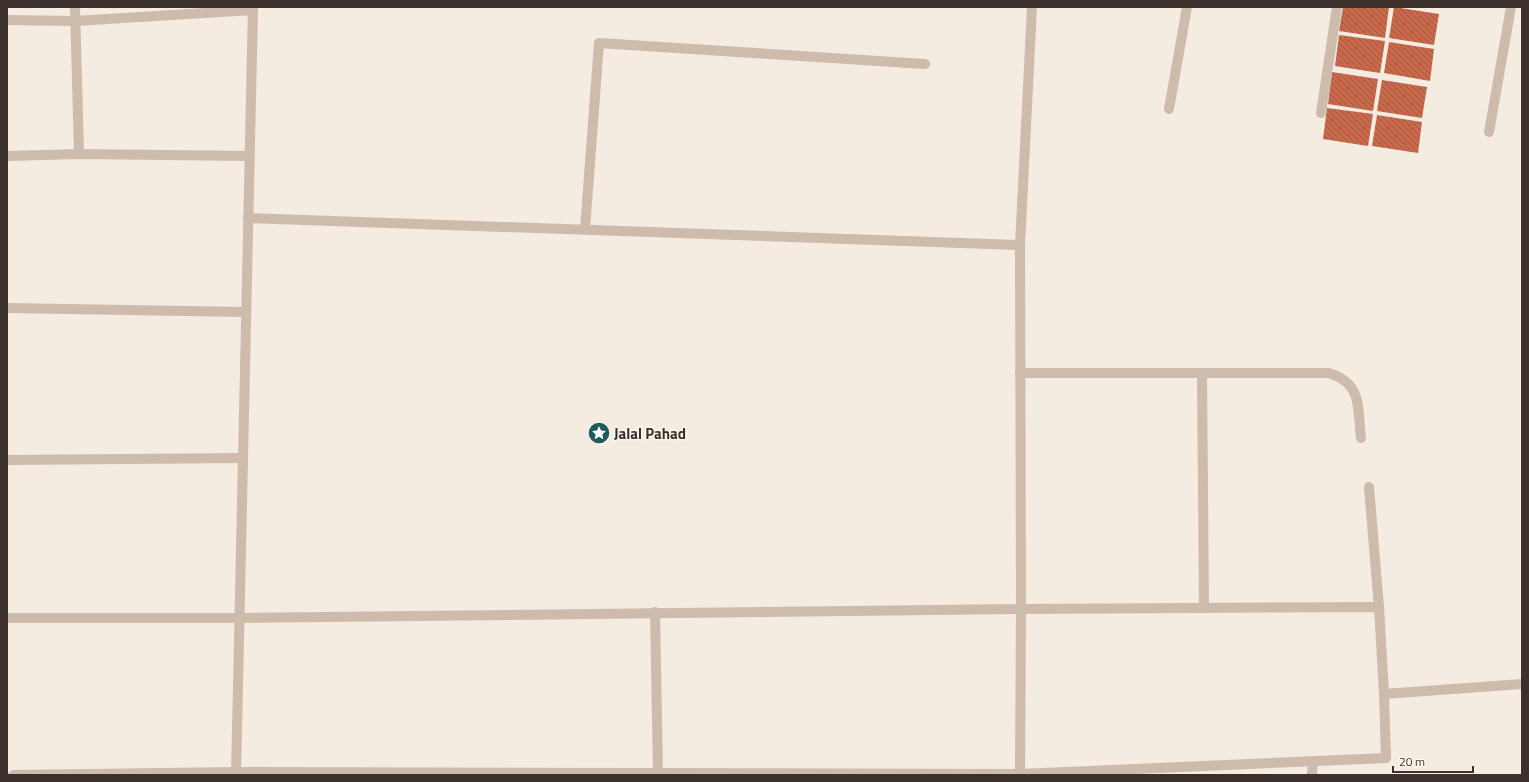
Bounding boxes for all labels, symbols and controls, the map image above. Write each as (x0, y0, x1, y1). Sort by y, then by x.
place icon: Jalal Pahad (586, 420, 612, 446)
place label: Jalal Pahad (614, 422, 686, 445)
scale bar (1393, 748, 1473, 774)
text: 20 m (1399, 752, 1425, 771)

